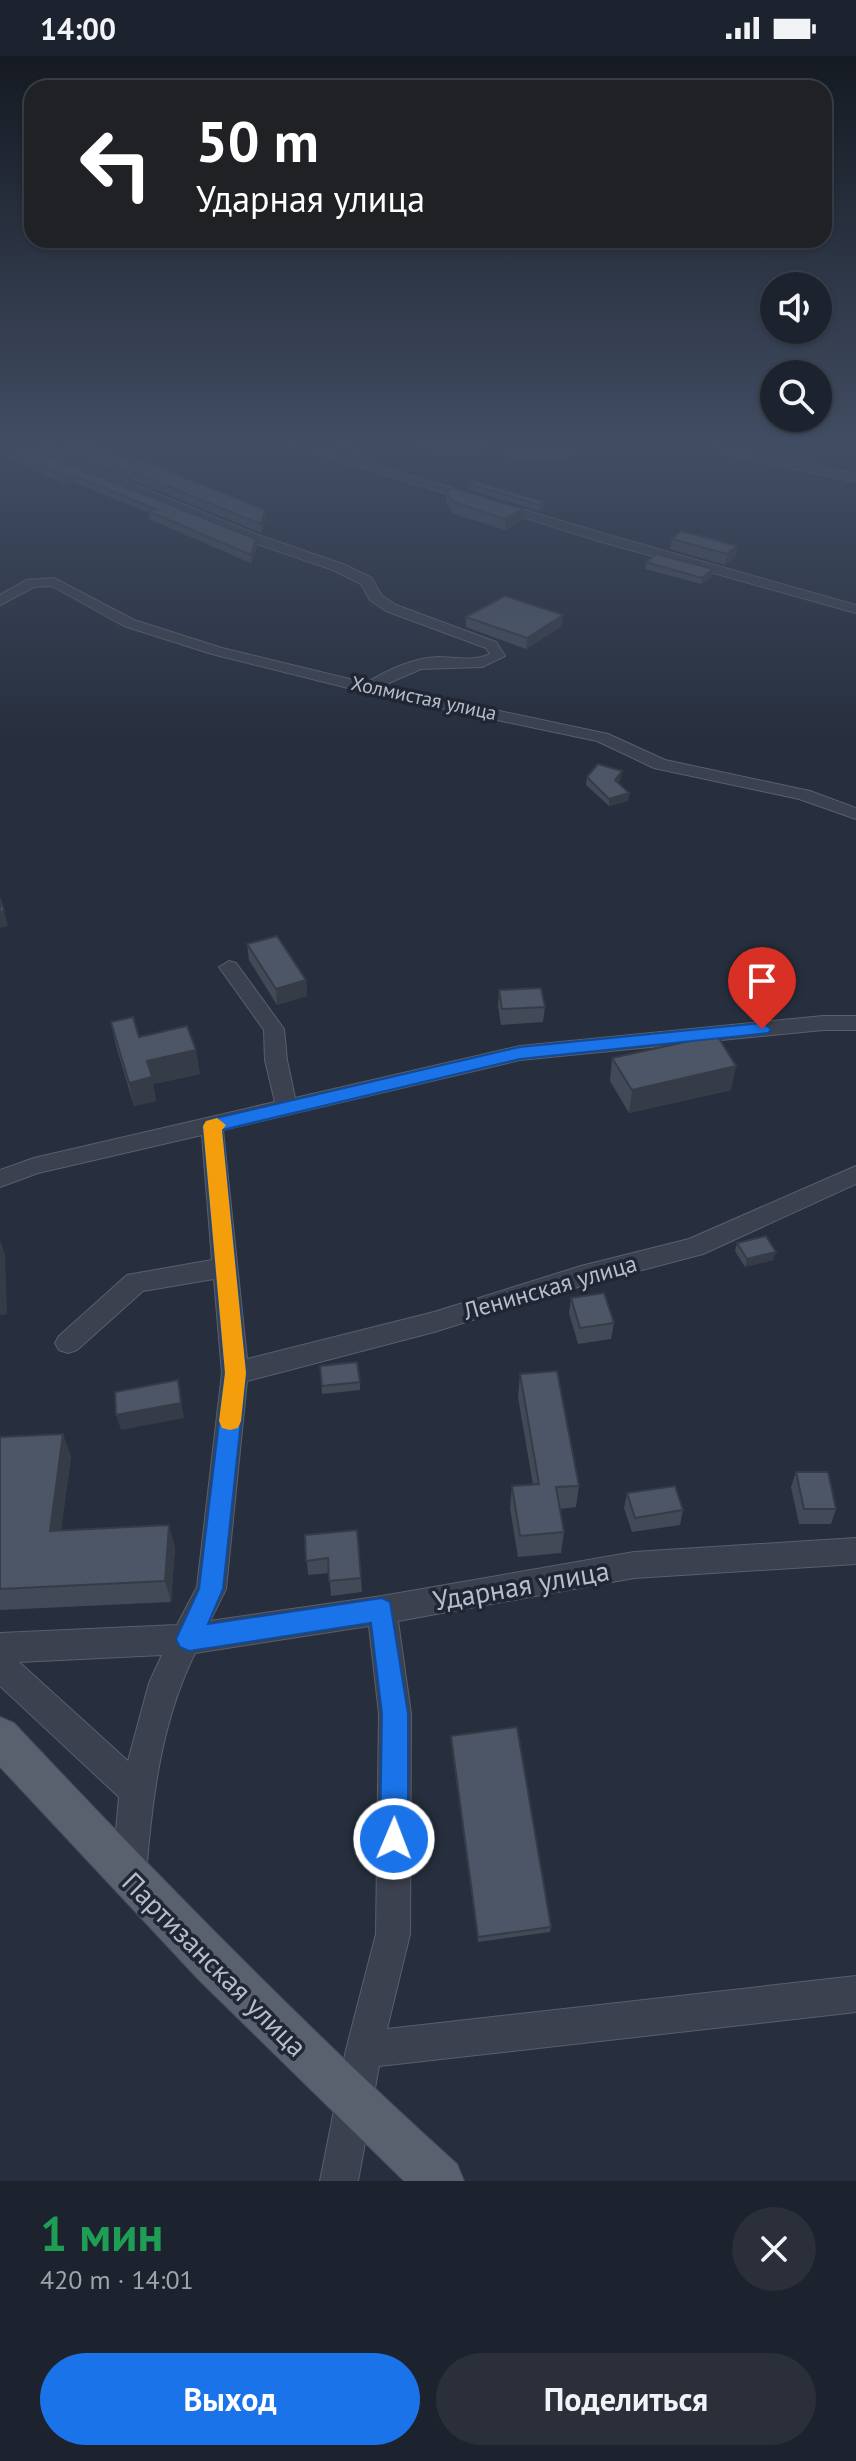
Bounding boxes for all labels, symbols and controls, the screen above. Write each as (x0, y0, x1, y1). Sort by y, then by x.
text: 14:00 (40, 9, 116, 48)
text: 50 m (196, 105, 319, 177)
icon: left (64, 112, 168, 216)
text: Ударная улица (196, 175, 425, 222)
map controls (760, 272, 832, 432)
button: sound (760, 272, 832, 344)
button: search (760, 360, 832, 432)
street label: Холмистая улица (349, 670, 499, 726)
pin (728, 947, 796, 1029)
icon: arrive (740, 959, 784, 1003)
street label: Ленинская улица (459, 1247, 640, 1327)
street label: Ударная улица (430, 1551, 612, 1619)
position arrow (352, 1797, 436, 1881)
street label: Партизанская улица (115, 1864, 315, 2064)
text: 1 мин (40, 2202, 163, 2264)
button: close (732, 2207, 816, 2291)
text: 420 m · 14:01 (40, 2263, 194, 2296)
button: Выход (40, 2353, 420, 2445)
button: Поделиться (436, 2353, 816, 2445)

